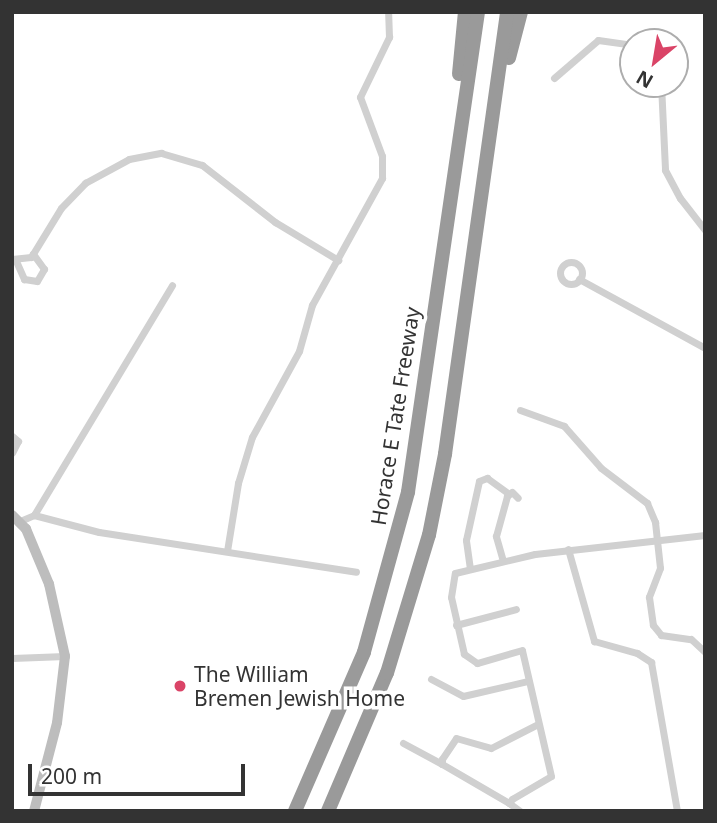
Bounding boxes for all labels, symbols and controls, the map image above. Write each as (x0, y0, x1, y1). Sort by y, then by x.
north arrow (619, 28, 689, 98)
text: N (631, 64, 658, 95)
street label: Horace E Tate Freeway (365, 305, 425, 527)
place label: The William Bremen Jewish Home (194, 661, 405, 711)
marker: The William Bremen Jewish Home (172, 678, 188, 694)
scale bar (32, 750, 248, 794)
text: 200 m (41, 762, 102, 790)

